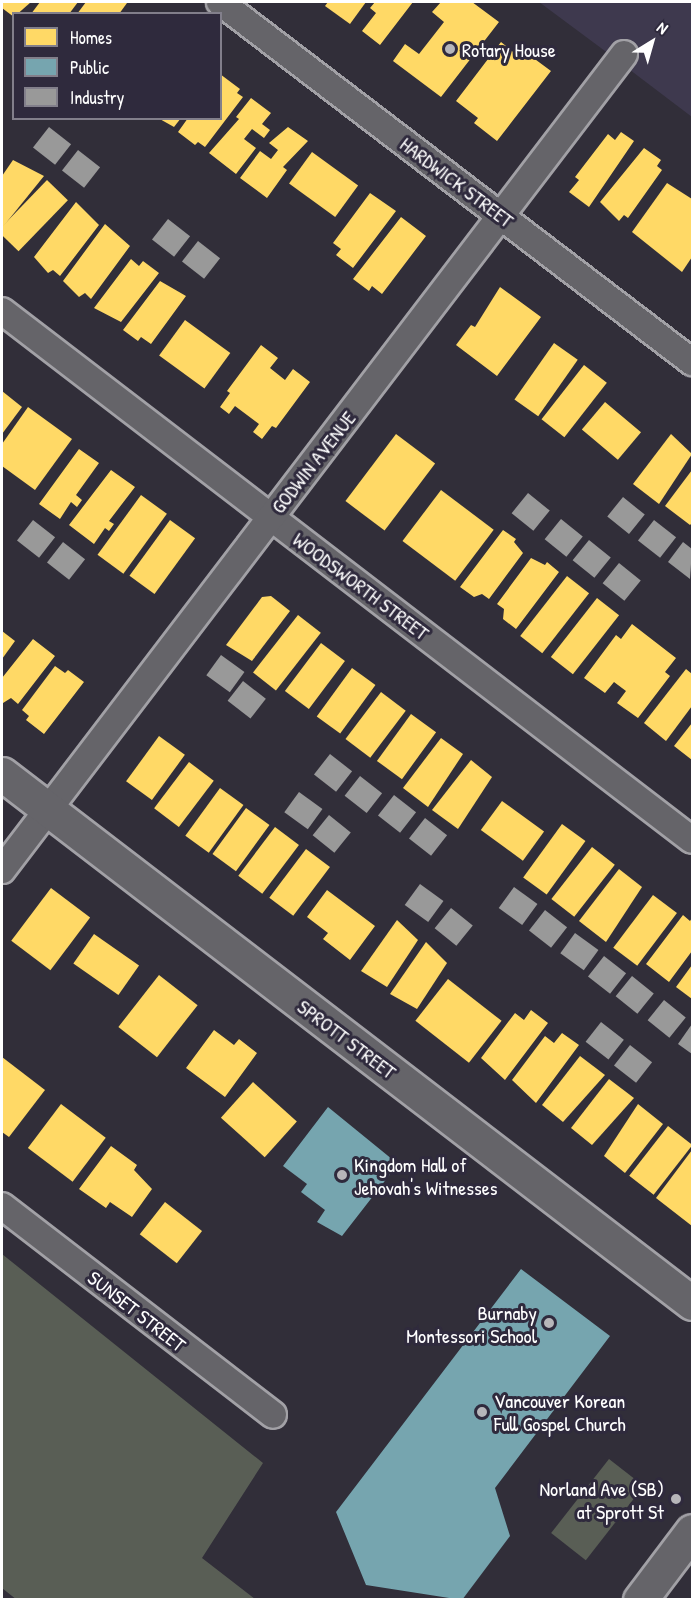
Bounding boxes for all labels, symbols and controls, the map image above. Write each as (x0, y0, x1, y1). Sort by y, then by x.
legend (12, 12, 222, 120)
north arrow (622, 12, 682, 72)
text: N (653, 16, 673, 39)
text: Homes (70, 25, 112, 50)
place label: Rotary House (462, 37, 556, 61)
marker: Rotary House (443, 42, 457, 56)
text: Public (70, 55, 109, 80)
text: Industry (70, 85, 124, 110)
street label: HARDWICK STREET (396, 132, 518, 232)
street label: GODWIN AVENUE (266, 406, 360, 518)
street label: WOODSWORTH STREET (288, 527, 434, 645)
street label: SPROTT STREET (293, 994, 401, 1084)
place label: Kingdom Hall of Jehovah's Witnesses (354, 1152, 497, 1199)
marker: Kingdom Hall of Jehovah's Witnesses (335, 1168, 349, 1182)
street label: SUNSET STREET (83, 1265, 191, 1357)
place label: Burnaby Montessori School (406, 1300, 537, 1347)
marker: Burnaby Montessori School (542, 1316, 556, 1330)
place label: Vancouver Korean Full Gospel Church (494, 1388, 626, 1435)
marker: Vancouver Korean Full Gospel Church (475, 1405, 489, 1419)
place label: Norland Ave (SB) at Sprott St (539, 1476, 664, 1523)
marker: Norland Ave (SB) at Sprott St (669, 1492, 683, 1506)

